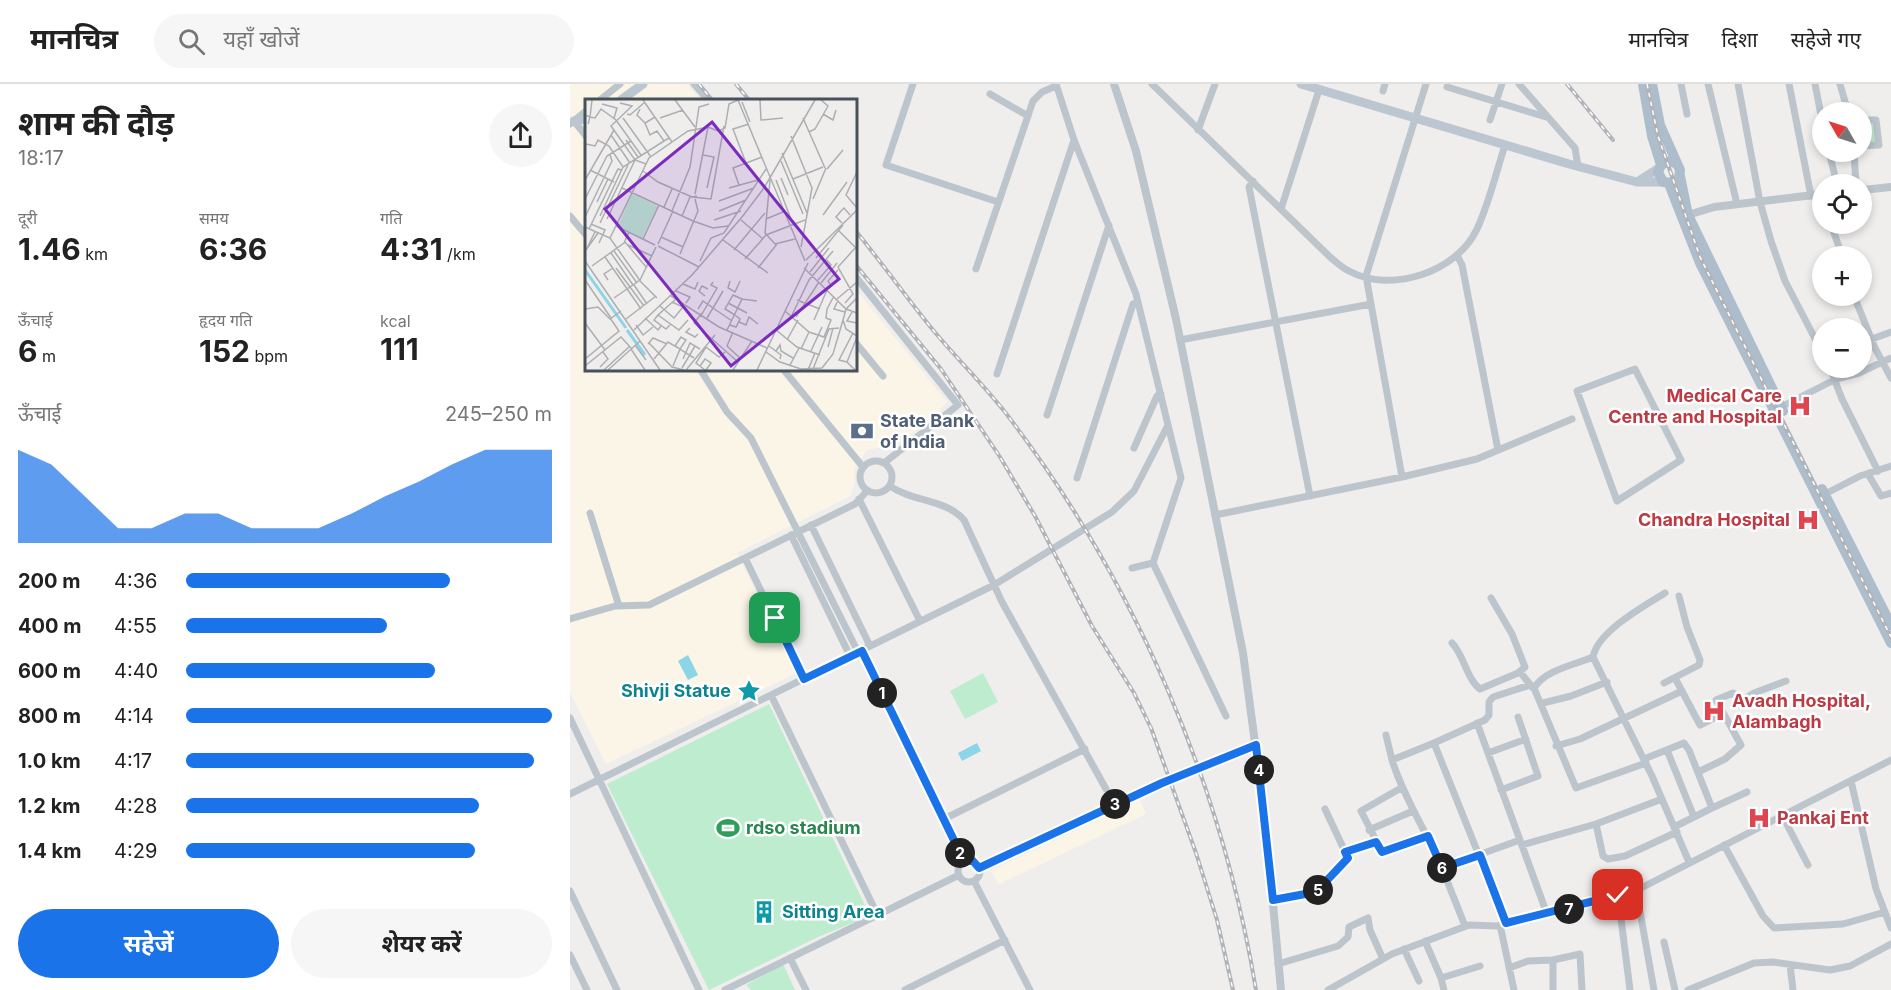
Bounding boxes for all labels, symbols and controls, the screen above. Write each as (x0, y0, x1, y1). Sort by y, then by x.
search box (154, 14, 574, 68)
text: मानचित्र (30, 22, 118, 56)
icon: search (175, 25, 208, 58)
text: यहाँ खोजें (223, 26, 300, 52)
text: मानचित्र (1628, 27, 1688, 52)
text: दिशा (1721, 27, 1758, 52)
text: सहेजे गए (1791, 27, 1861, 52)
inset map (585, 99, 856, 370)
north arrow (1812, 102, 1872, 162)
map controls (1812, 102, 1872, 378)
text: शाम की दौड़ (18, 103, 174, 143)
button: share (489, 104, 552, 167)
text: 18:17 (18, 146, 64, 170)
button: locate (1812, 174, 1872, 234)
text: दूरी (18, 208, 37, 228)
text: समय (199, 208, 229, 228)
text: गति (380, 208, 402, 228)
text: 1.46 (18, 231, 81, 267)
text: 6:36 (199, 231, 267, 267)
text: 4:31 (380, 231, 443, 267)
text: km (81, 244, 108, 264)
text: /km (443, 244, 476, 264)
button: + (1812, 246, 1872, 306)
text: ऊँचाई (18, 310, 53, 330)
text: हृदय गति (199, 310, 252, 330)
text: kcal (380, 311, 411, 331)
button: − (1812, 318, 1872, 378)
text: 111 (380, 331, 419, 367)
text: 6 (18, 333, 37, 369)
text: 152 (199, 333, 250, 369)
text: m (37, 346, 56, 366)
text: bpm (250, 346, 288, 366)
place label: Medical Care Centre and Hospital (1608, 385, 1782, 427)
hospital icon: Medical Care Centre and Hospital (1787, 393, 1813, 419)
text: ऊँचाई (18, 402, 61, 426)
text: 245–250 m (445, 402, 552, 426)
place label: State Bank of India (880, 410, 975, 452)
bank icon: State Bank of India (849, 418, 875, 444)
hospital icon: Chandra Hospital (1795, 507, 1821, 533)
place label: Chandra Hospital (1638, 509, 1790, 530)
text: 200 m (18, 569, 81, 593)
text: 4:36 (114, 569, 157, 593)
pin (749, 592, 800, 643)
icon: arrive (758, 601, 791, 634)
text: 400 m (18, 614, 82, 638)
text: 4:55 (114, 614, 157, 638)
text: 600 m (18, 659, 81, 683)
text: 4:40 (114, 659, 158, 683)
place icon: Shivji Statue (736, 678, 762, 704)
pin: 1 (867, 678, 897, 708)
place label: Shivji Statue (621, 680, 731, 701)
text: 1 (879, 683, 885, 703)
place label: Avadh Hospital, Alambagh (1732, 690, 1871, 732)
hospital icon: Avadh Hospital, Alambagh (1701, 698, 1727, 724)
text: 800 m (18, 704, 81, 728)
text: 4:14 (114, 704, 154, 728)
text: 1.0 km (18, 749, 81, 773)
text: 4:17 (114, 749, 152, 773)
pin: 4 (1244, 755, 1274, 785)
text: 4 (1254, 760, 1264, 780)
pin: 3 (1100, 789, 1130, 819)
text: 1.2 km (18, 794, 81, 818)
text: 4:28 (114, 794, 157, 818)
text: 3 (1110, 794, 1120, 814)
hospital icon: Pankaj Ent (1746, 805, 1772, 831)
place label: Pankaj Ent (1777, 807, 1869, 828)
sports icon: rdso stadium (715, 815, 741, 841)
place label: rdso stadium (746, 817, 861, 838)
pin: 2 (945, 838, 975, 868)
text: 1.4 km (18, 839, 81, 863)
text: 4:29 (114, 839, 157, 863)
text: 2 (955, 843, 965, 863)
pin: 6 (1427, 853, 1457, 883)
text: 6 (1437, 858, 1447, 878)
pin (1592, 869, 1643, 920)
pin: 5 (1303, 875, 1333, 905)
icon: check (1601, 878, 1634, 911)
text: 5 (1313, 880, 1323, 900)
pin: 7 (1554, 894, 1584, 924)
building icon: Sitting Area (751, 899, 777, 925)
text: 7 (1564, 899, 1574, 919)
place label: Sitting Area (782, 901, 885, 922)
button: सहेजें (18, 909, 279, 978)
button: शेयर करें (291, 909, 552, 978)

